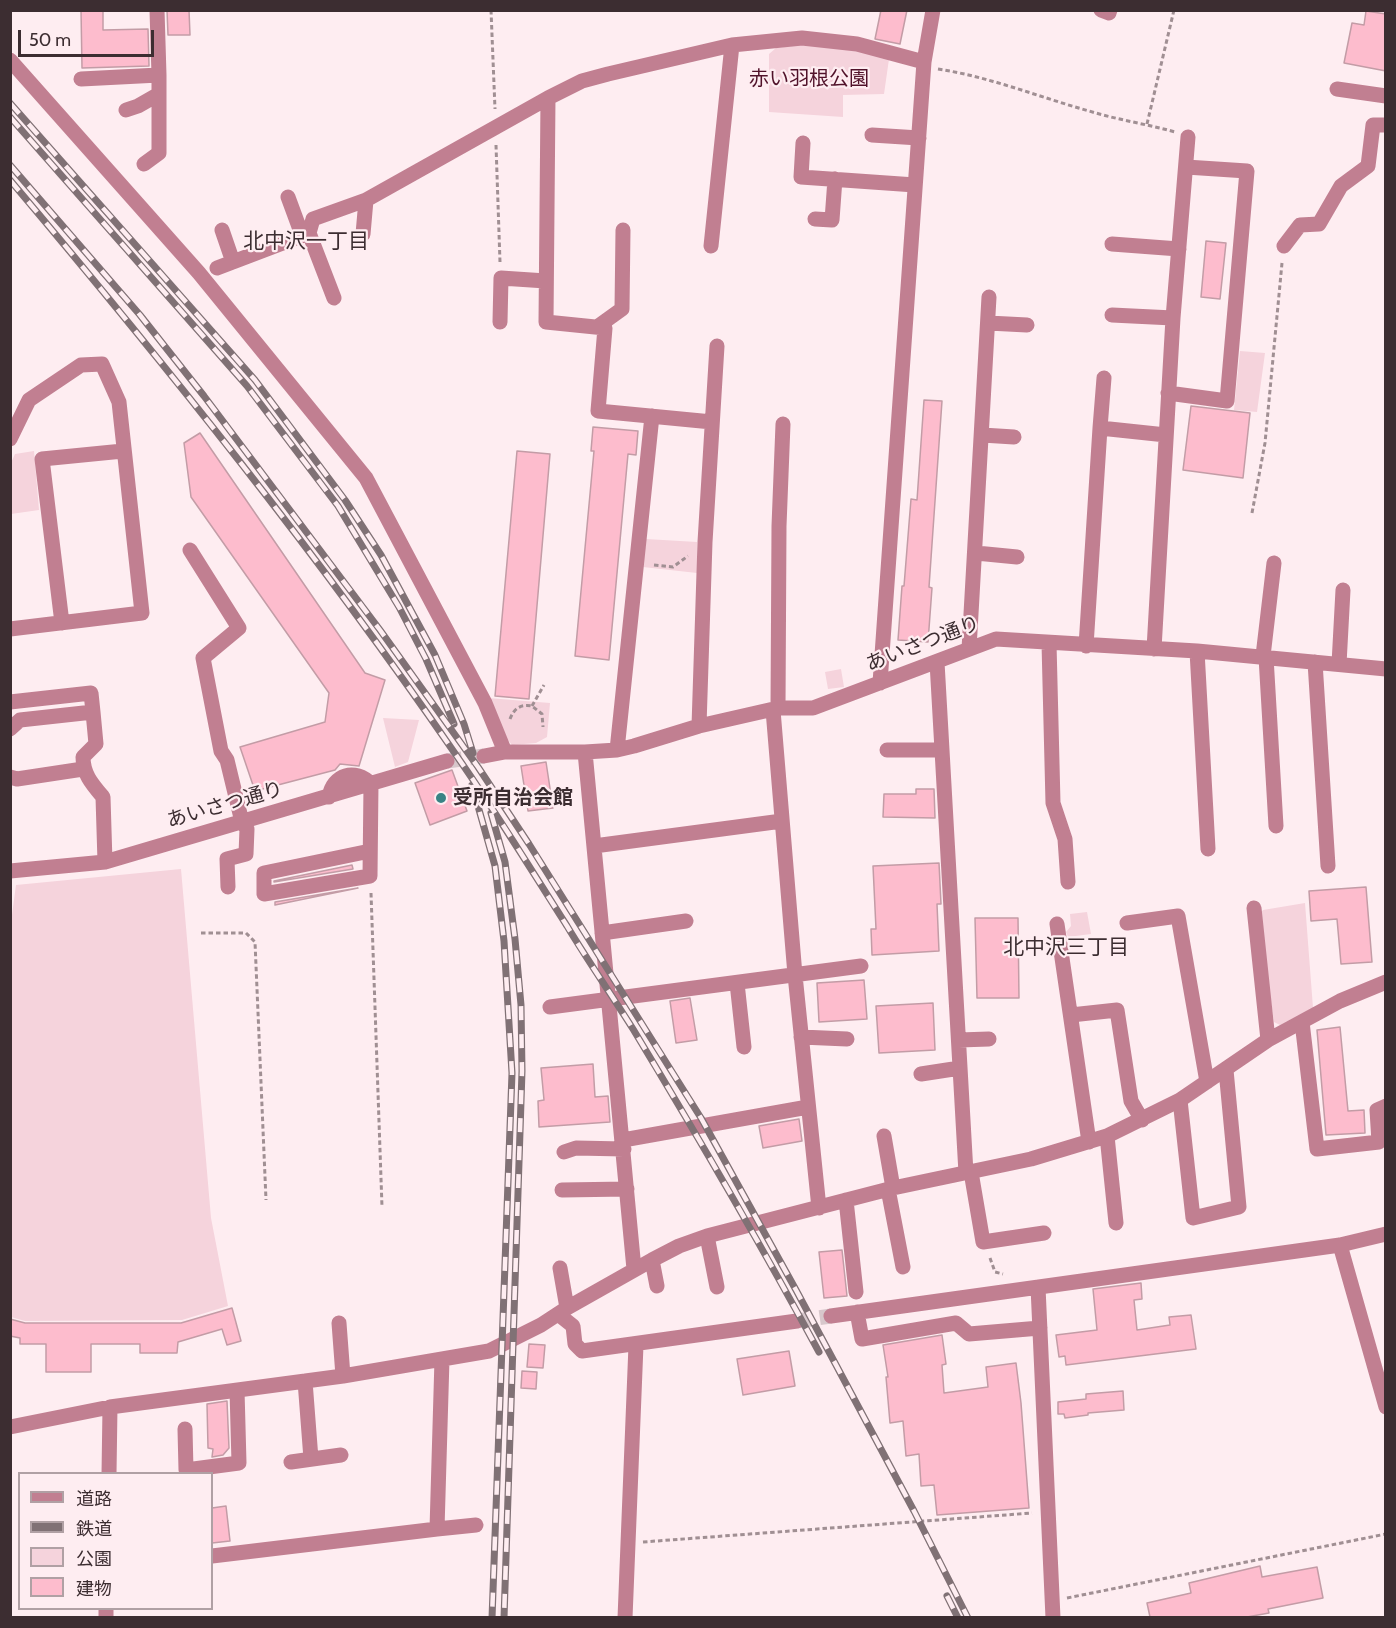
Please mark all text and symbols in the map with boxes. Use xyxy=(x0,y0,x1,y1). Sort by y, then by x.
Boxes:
scale bar xyxy=(21,18,158,56)
text: 50 m xyxy=(29,29,71,51)
park label: 赤い羽根公園 xyxy=(749,67,869,91)
district label: 北中沢一丁目 xyxy=(243,229,369,255)
street label: あいさつ通り xyxy=(863,611,983,677)
street label: あいさつ通り xyxy=(164,777,286,833)
place label: 受所自治会館 xyxy=(453,786,573,810)
marker: 受所自治会館 xyxy=(434,791,448,805)
district label: 北中沢三丁目 xyxy=(1003,935,1129,961)
legend xyxy=(18,1472,213,1610)
text: 道路 xyxy=(76,1488,112,1510)
text: 鉄道 xyxy=(76,1518,112,1540)
text: 公園 xyxy=(76,1548,112,1570)
text: 建物 xyxy=(76,1578,112,1600)

